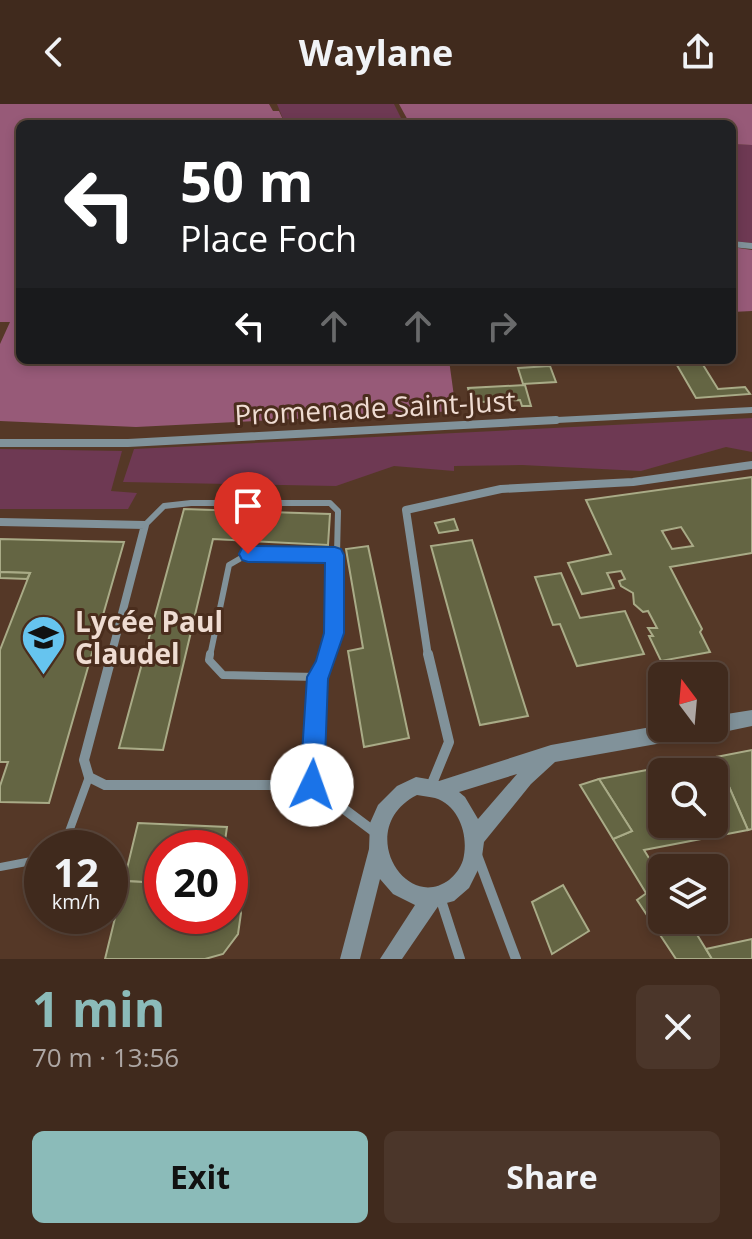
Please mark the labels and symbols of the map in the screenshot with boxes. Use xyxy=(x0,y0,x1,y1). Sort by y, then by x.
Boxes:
street label: Promenade Saint-Just xyxy=(233,381,517,433)
pin xyxy=(214,472,282,554)
place label: Lycée Paul Claudel xyxy=(75,602,223,672)
school or university icon: Lycée Paul Claudel xyxy=(20,613,68,676)
north arrow xyxy=(648,662,728,742)
position arrow xyxy=(270,743,354,827)
speed limit sign: 20 xyxy=(144,830,248,934)

